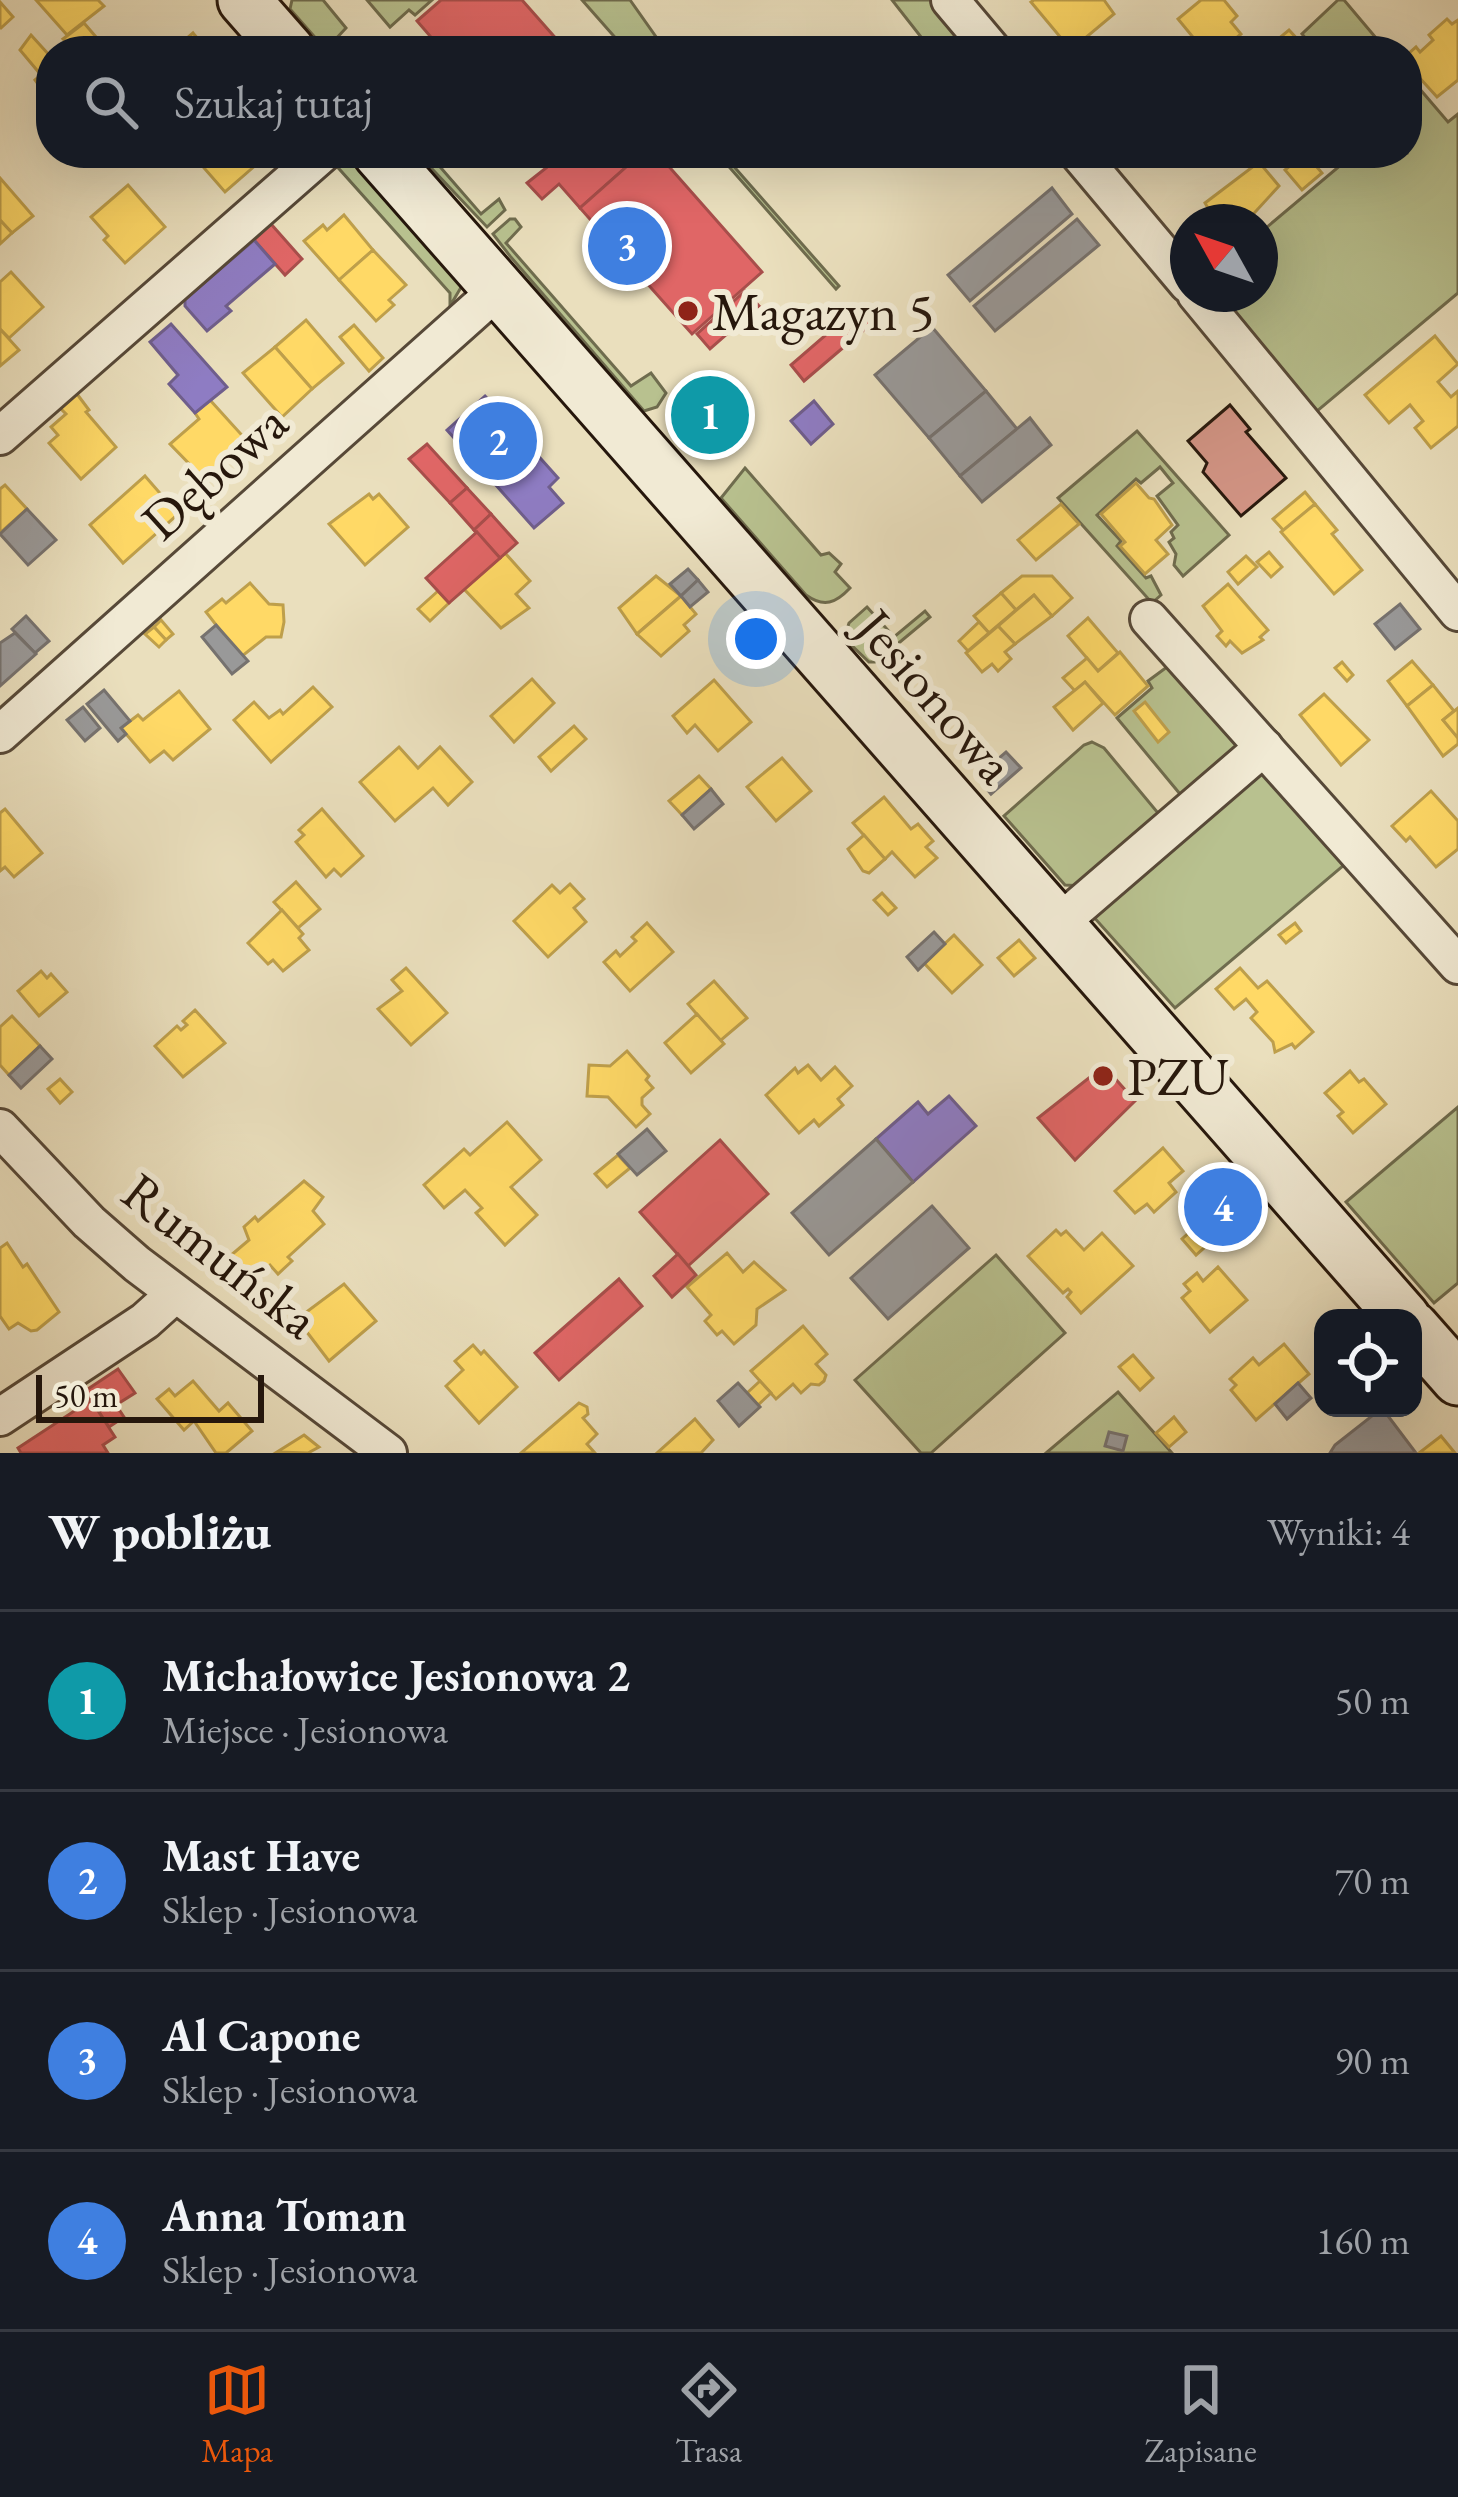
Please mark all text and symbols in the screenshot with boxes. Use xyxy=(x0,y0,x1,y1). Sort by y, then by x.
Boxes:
search box xyxy=(36,36,1422,168)
icon: search xyxy=(78,69,144,135)
text: Szukaj tutaj xyxy=(174,73,373,131)
pin: 3 xyxy=(588,201,666,291)
north arrow xyxy=(1170,204,1278,312)
place label: Magazyn 5 xyxy=(712,276,934,346)
marker: Magazyn 5 xyxy=(675,298,701,324)
pin: 1 xyxy=(671,370,749,460)
street label: Dębowa xyxy=(126,387,302,555)
pin: 2 xyxy=(459,396,537,486)
street label: Jesionowa xyxy=(838,591,1031,798)
your location xyxy=(726,609,786,669)
place label: PZU xyxy=(1127,1041,1229,1111)
marker: PZU xyxy=(1090,1063,1116,1089)
street label: Rumuńska xyxy=(109,1157,334,1354)
pin: 4 xyxy=(1184,1162,1262,1252)
map controls xyxy=(1314,1309,1422,1417)
button: locate xyxy=(1314,1309,1422,1417)
scale bar xyxy=(36,1369,264,1422)
text: 50 m xyxy=(54,1374,118,1417)
text: W pobliżu xyxy=(48,1498,271,1564)
text: Wyniki: 4 xyxy=(1267,1506,1410,1557)
text: Michałowice Jesionowa 2 xyxy=(162,1646,630,1704)
text: 1 xyxy=(77,1675,97,1726)
text: 50 m xyxy=(1334,1675,1410,1726)
text: Miejsce · Jesionowa xyxy=(162,1704,448,1755)
text: Mast Have xyxy=(162,1826,360,1884)
text: 2 xyxy=(77,1855,97,1906)
text: 70 m xyxy=(1334,1855,1410,1906)
text: Sklep · Jesionowa xyxy=(162,1884,418,1935)
text: Al Capone xyxy=(162,2006,361,2064)
text: 3 xyxy=(77,2035,97,2086)
text: 90 m xyxy=(1334,2035,1410,2086)
text: Sklep · Jesionowa xyxy=(162,2064,418,2115)
text: Anna Toman xyxy=(162,2186,407,2244)
text: 4 xyxy=(77,2215,97,2266)
text: 160 m xyxy=(1316,2215,1410,2266)
text: Sklep · Jesionowa xyxy=(162,2244,418,2295)
tab: Mapa xyxy=(201,2357,273,2472)
tab: Trasa xyxy=(675,2357,742,2472)
tab: Zapisane xyxy=(1144,2357,1257,2472)

